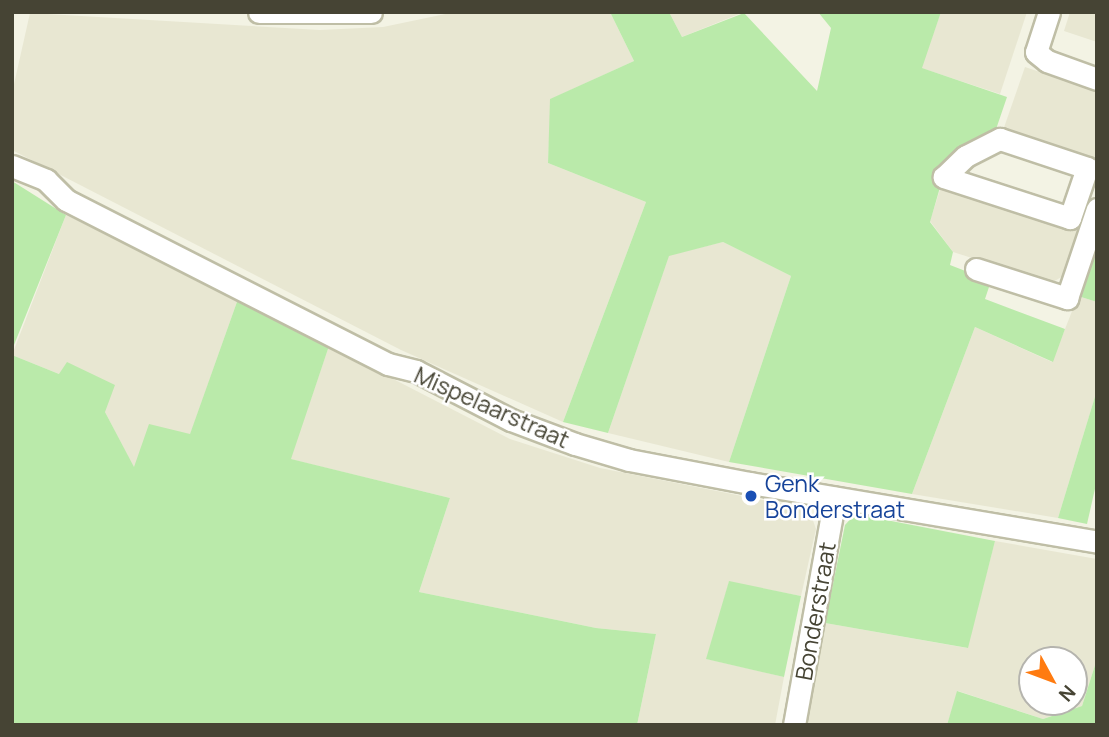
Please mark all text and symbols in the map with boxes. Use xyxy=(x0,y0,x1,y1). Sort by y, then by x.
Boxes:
street label: Mispelaarstraat xyxy=(410,361,574,453)
place label: Genk Bonderstraat xyxy=(765,469,905,523)
marker: Genk Bonderstraat xyxy=(743,488,759,504)
street label: Bonderstraat xyxy=(789,540,841,682)
north arrow xyxy=(1018,646,1088,716)
text: N xyxy=(1053,680,1082,707)

